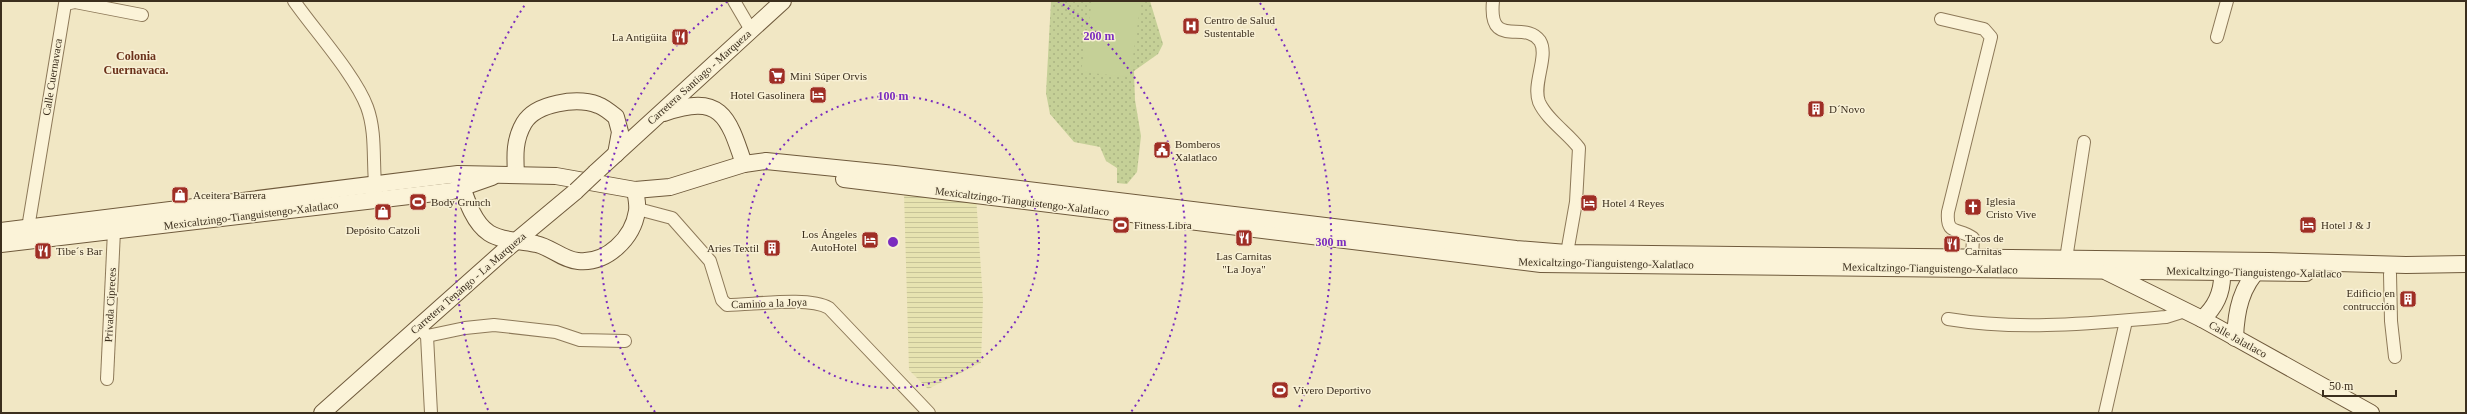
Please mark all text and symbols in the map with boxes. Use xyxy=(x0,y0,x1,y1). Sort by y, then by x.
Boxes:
place label: Centro de Salud Sustentable xyxy=(1204,14,1275,39)
hospital icon: Centro de Salud Sustentable xyxy=(1181,16,1201,36)
street label: Carretera Santiago - Marqueza xyxy=(645,27,753,127)
restaurant icon: La Antigüita xyxy=(670,27,690,47)
text: 200 m xyxy=(1084,29,1115,43)
place label: La Antigüita xyxy=(612,31,667,43)
street label: Calle Cuernavaca xyxy=(40,37,64,116)
district label: Colonia Cuernavaca. xyxy=(104,49,169,77)
supermarket icon: Mini Súper Orvis xyxy=(767,66,787,86)
place label: Mini Súper Orvis xyxy=(790,70,867,82)
hotel icon: Hotel Gasolinera xyxy=(808,85,828,105)
place label: Hotel Gasolinera xyxy=(730,89,805,101)
text: 100 m xyxy=(878,89,909,103)
building icon: D´Novo xyxy=(1806,99,1826,119)
place label: D´Novo xyxy=(1829,103,1866,115)
place label: Bomberos Xalatlaco xyxy=(1175,138,1220,163)
public building icon: Bomberos Xalatlaco xyxy=(1152,140,1172,160)
street label: Mexicaltzingo-Tianguistengo-Xalatlaco xyxy=(934,184,1110,218)
shop icon: Aceitera Barrera xyxy=(170,185,190,205)
place label: Aceitera Barrera xyxy=(193,189,266,201)
sports icon: Body Grunch xyxy=(408,192,428,212)
hotel icon: Hotel 4 Reyes xyxy=(1579,193,1599,213)
place label: Iglesia Cristo Vive xyxy=(1986,195,2036,220)
place label: Body Grunch xyxy=(431,196,491,208)
place label: Hotel 4 Reyes xyxy=(1602,197,1664,209)
church icon: Iglesia Cristo Vive xyxy=(1963,197,1983,217)
street label: Mexicaltzingo-Tianguistengo-Xalatlaco xyxy=(163,198,339,232)
shop icon: Depósito Catzoli xyxy=(373,202,393,222)
sports icon: Fitness Libra xyxy=(1111,215,1131,235)
hotel icon: Hotel J & J xyxy=(2298,215,2318,235)
place label: Fitness Libra xyxy=(1134,219,1192,231)
place label: Hotel J & J xyxy=(2321,219,2372,231)
place label: Depósito Catzoli xyxy=(346,224,420,236)
place label: Los Ángeles AutoHotel xyxy=(802,228,857,253)
restaurant icon: Las Carnitas "La Joya" xyxy=(1234,228,1254,248)
street label: Carretera Tenango - La Marqueza xyxy=(408,230,528,336)
hotel icon: Los Ángeles AutoHotel xyxy=(860,230,880,250)
place label: Tacos de Carnitas xyxy=(1965,232,2004,257)
restaurant icon: Tacos de Carnitas xyxy=(1942,234,1962,254)
centre of rings xyxy=(886,235,900,249)
text: 300 m xyxy=(1316,235,1347,249)
building icon: Aries Textil xyxy=(762,238,782,258)
restaurant icon: Tibe´s Bar xyxy=(33,241,53,261)
place label: Aries Textil xyxy=(707,242,759,254)
place label: Tibe´s Bar xyxy=(56,245,103,257)
place label: Las Carnitas "La Joya" xyxy=(1216,250,1272,275)
street label: Mexicaltzingo-Tianguistengo-Xalatlaco xyxy=(1518,255,1694,271)
street label: Mexicaltzingo-Tianguistengo-Xalatlaco xyxy=(1842,260,2018,276)
street label: Mexicaltzingo-Tianguistengo-Xalatlaco xyxy=(2166,264,2342,280)
street label: Privada Cipreces xyxy=(102,267,118,343)
place label: Edificio en contrucción xyxy=(2343,287,2395,312)
building icon: Edificio en contrucción xyxy=(2398,289,2418,309)
street label: Camino a la Joya xyxy=(731,296,807,310)
street label: Calle Jalatlaco xyxy=(2207,318,2270,360)
scale bar xyxy=(2323,372,2396,398)
text: 50 m xyxy=(2329,379,2354,393)
sports icon: Vívero Deportivo xyxy=(1270,380,1290,400)
place label: Vívero Deportivo xyxy=(1293,384,1371,396)

